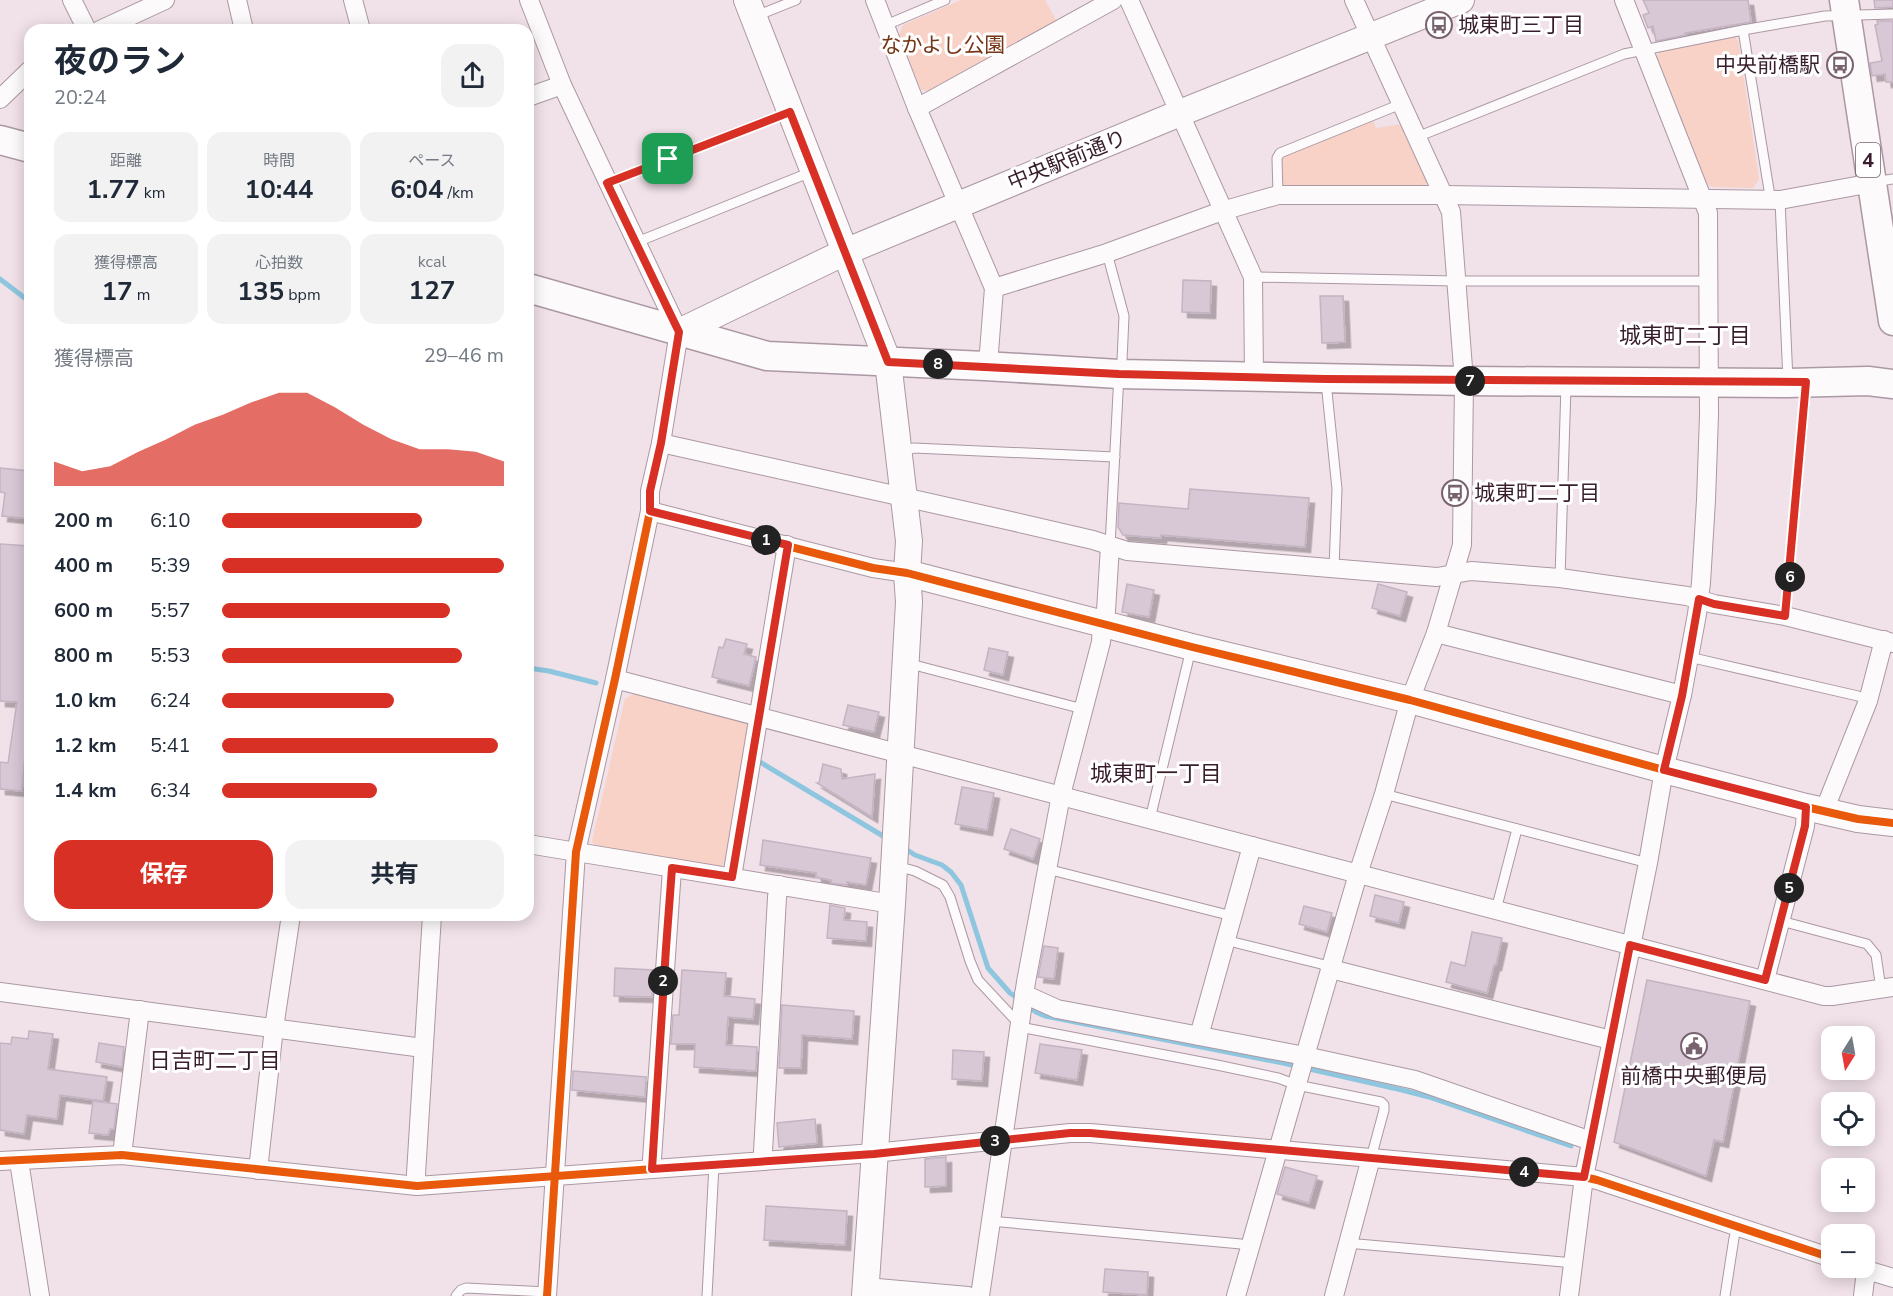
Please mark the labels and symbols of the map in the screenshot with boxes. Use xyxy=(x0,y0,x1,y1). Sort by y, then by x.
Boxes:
bus stop icon: 城東町三丁目 xyxy=(1424,10,1454,40)
place label: 城東町三丁目 xyxy=(1458,11,1584,39)
park label: なかよし公園 xyxy=(881,31,1005,59)
bus stop icon: 中央前橋駅 xyxy=(1825,50,1855,80)
place label: 中央前橋駅 xyxy=(1715,51,1820,79)
street label: 中央駅前通り xyxy=(1003,123,1131,197)
pin xyxy=(642,133,693,184)
road number: 4 xyxy=(1856,143,1880,177)
district label: 城東町二丁目 xyxy=(1619,321,1751,351)
pin: 8 xyxy=(923,349,953,379)
pin: 7 xyxy=(1455,366,1485,396)
bus stop icon: 城東町二丁目 xyxy=(1440,478,1470,508)
place label: 城東町二丁目 xyxy=(1474,479,1600,507)
pin: 1 xyxy=(751,525,781,555)
pin: 6 xyxy=(1775,562,1805,592)
district label: 城東町一丁目 xyxy=(1090,759,1222,789)
pin: 5 xyxy=(1774,873,1804,903)
pin: 2 xyxy=(648,966,678,996)
north arrow xyxy=(1821,1026,1875,1080)
public building icon: 前橋中央郵便局 xyxy=(1679,1031,1709,1061)
district label: 日吉町二丁目 xyxy=(149,1046,281,1076)
place label: 前橋中央郵便局 xyxy=(1621,1062,1768,1090)
pin: 3 xyxy=(980,1126,1010,1156)
pin: 4 xyxy=(1509,1157,1539,1187)

